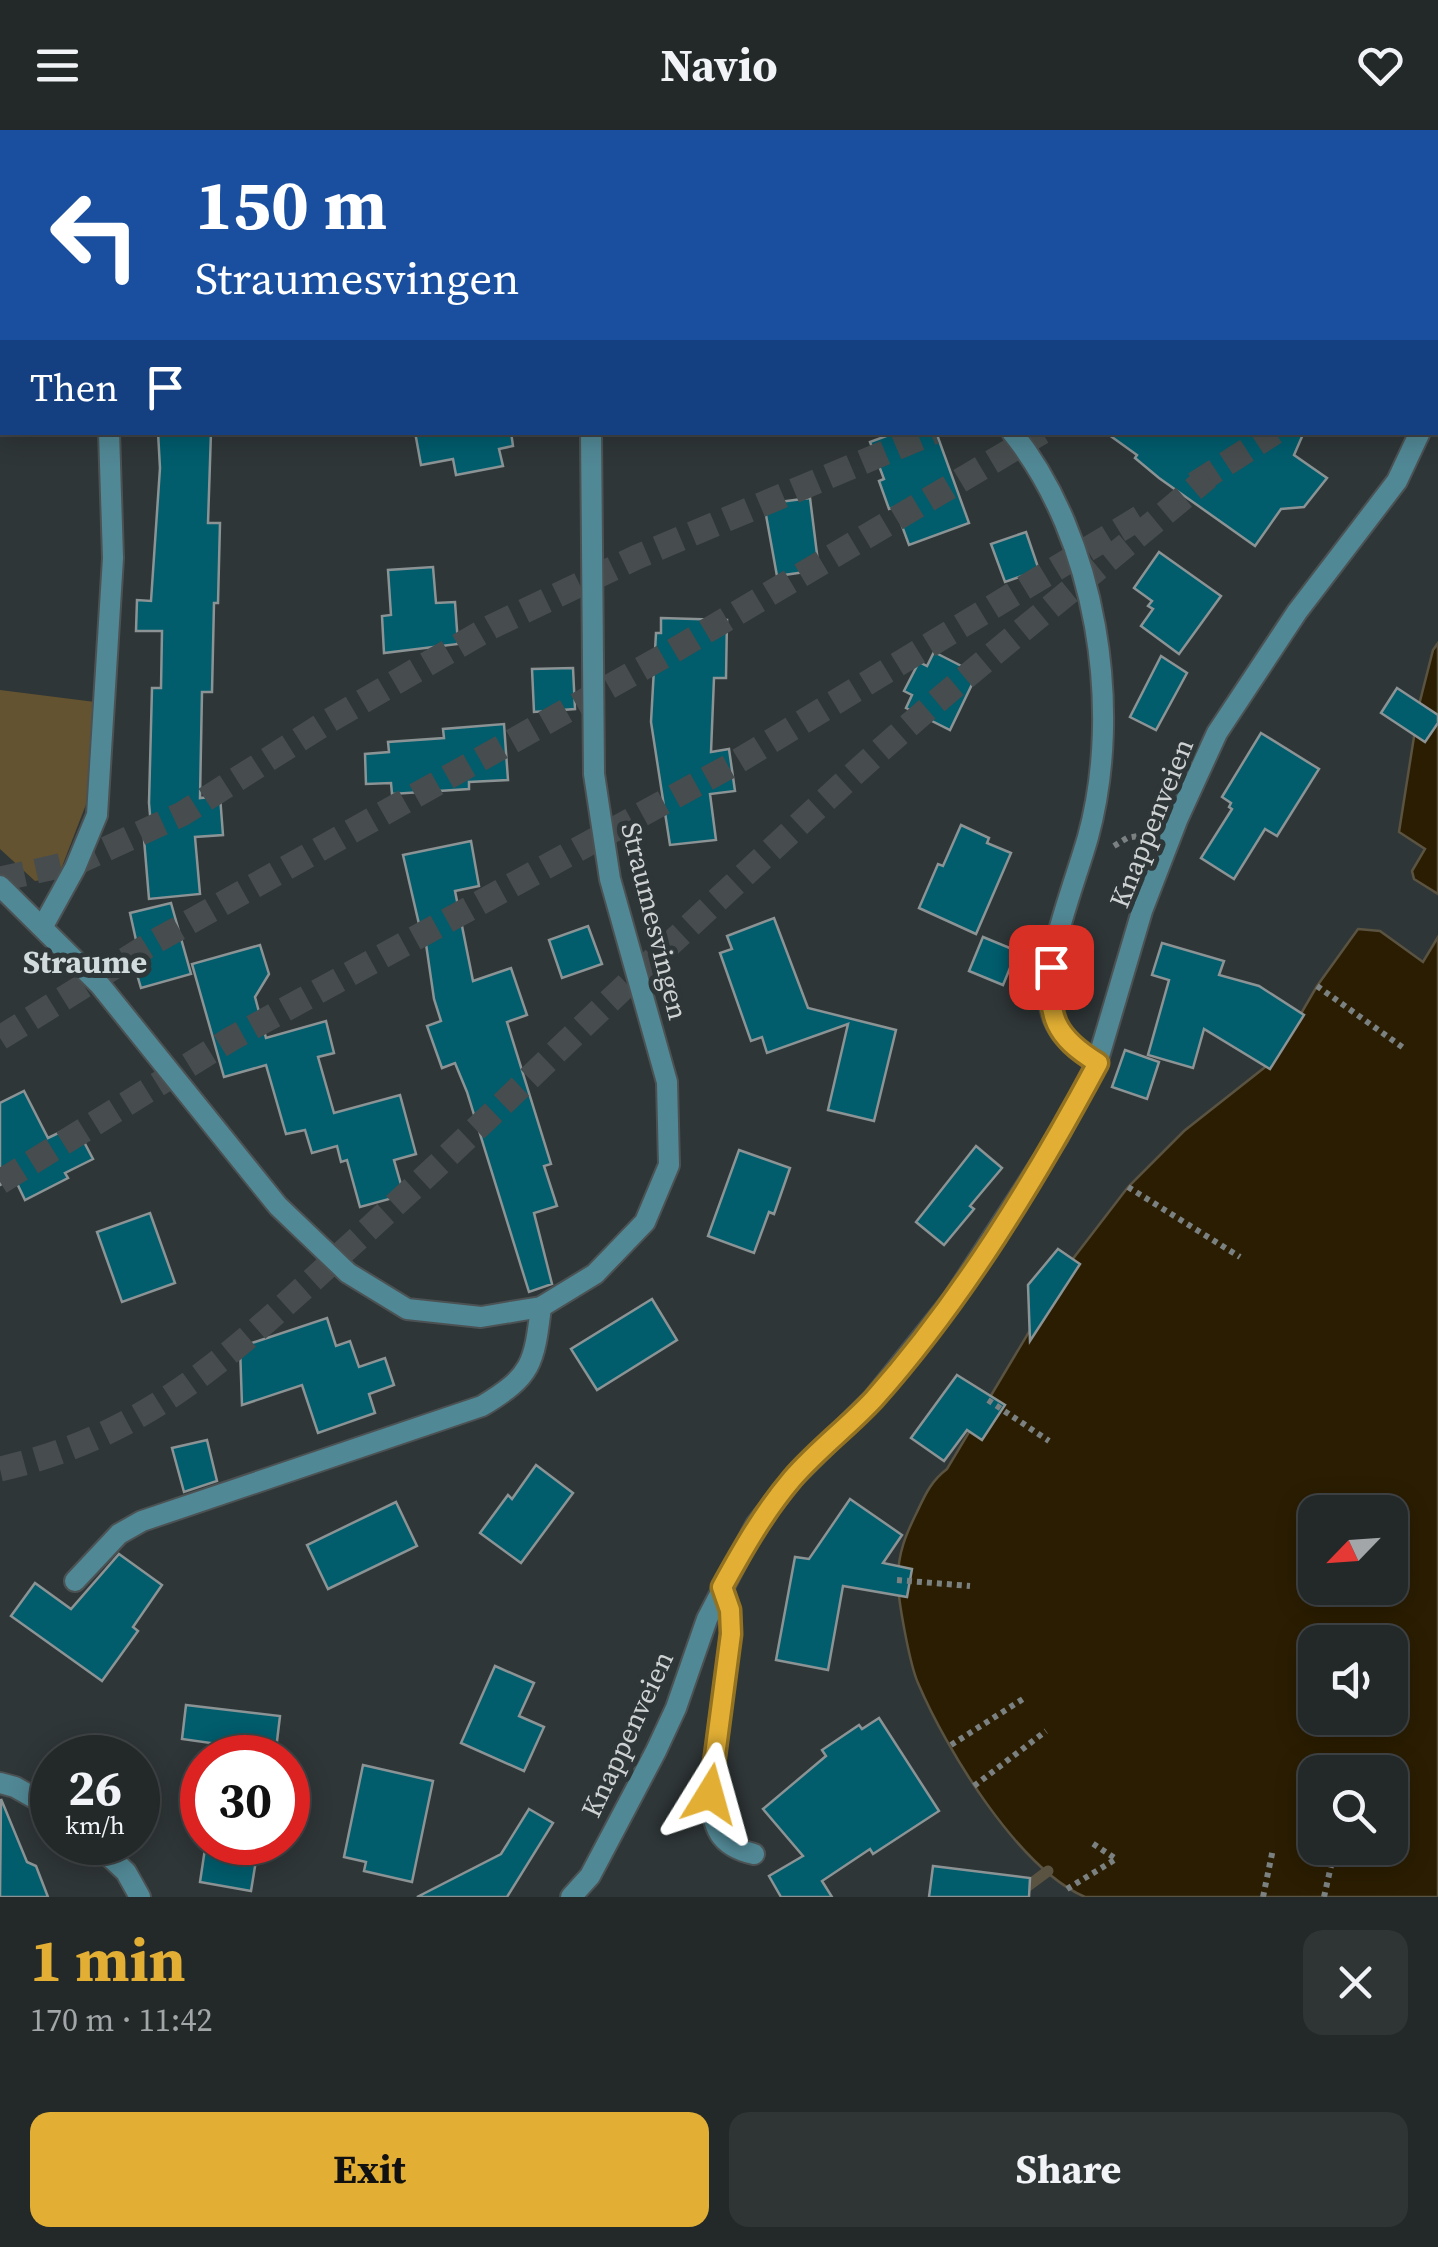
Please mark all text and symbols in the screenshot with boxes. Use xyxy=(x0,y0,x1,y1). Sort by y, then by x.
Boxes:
text: Navio xyxy=(660,34,778,96)
icon: menu xyxy=(30,38,85,93)
icon: heart xyxy=(1353,38,1408,93)
text: 150 m xyxy=(195,156,387,252)
icon: left xyxy=(30,170,160,300)
text: Straumesvingen xyxy=(195,247,519,309)
icon: arrive xyxy=(138,360,193,415)
text: Then xyxy=(30,362,118,414)
street label: Knappenveien xyxy=(1100,733,1202,913)
street label: Straumesvingen xyxy=(612,818,698,1024)
pin xyxy=(1009,925,1094,1010)
district label: Straume xyxy=(23,940,147,984)
icon: arrive xyxy=(1024,940,1079,995)
north arrow xyxy=(1298,1495,1408,1605)
map controls xyxy=(1298,1495,1408,1865)
button: sound xyxy=(1298,1625,1408,1735)
street label: Knappenveien xyxy=(572,1645,682,1823)
speed limit sign: 30 xyxy=(180,1735,310,1865)
position arrow xyxy=(658,1742,762,1846)
text: 26 xyxy=(68,1753,122,1822)
button: search xyxy=(1298,1755,1408,1865)
text: km/h xyxy=(65,1808,125,1842)
text: 1 min xyxy=(30,1919,186,2001)
button: close xyxy=(1303,1930,1408,2035)
text: 170 m · 11:42 xyxy=(30,1998,212,2042)
button: Exit xyxy=(30,2112,709,2227)
button: Share xyxy=(729,2112,1408,2227)

